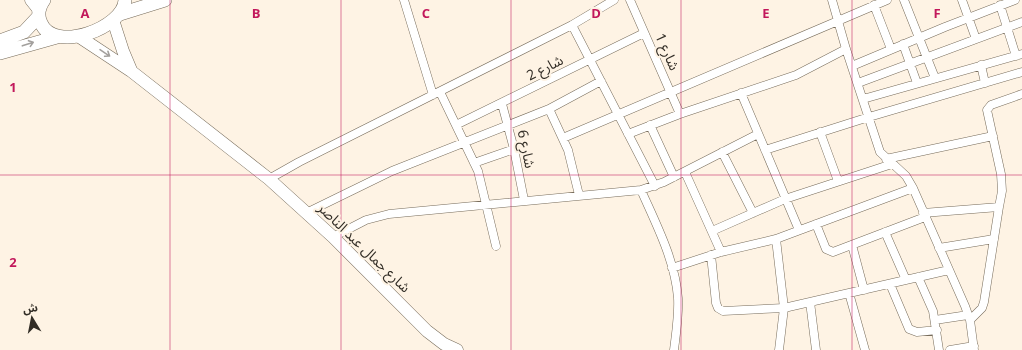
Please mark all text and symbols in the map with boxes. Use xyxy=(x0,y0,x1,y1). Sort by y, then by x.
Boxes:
text: A xyxy=(81,0,90,28)
text: B xyxy=(252,0,261,28)
text: C xyxy=(422,0,430,28)
text: D xyxy=(591,0,601,28)
text: E xyxy=(762,0,770,28)
text: F xyxy=(933,0,941,28)
street label: شارع 1 xyxy=(646,28,688,76)
one-way arrow xyxy=(21,40,34,47)
street label: شارع 2 xyxy=(521,46,569,90)
one-way arrow xyxy=(100,49,111,57)
text: 1 xyxy=(9,74,17,102)
street label: شارع 6 xyxy=(508,127,544,171)
street label: شارع جمال عبد الناصر xyxy=(309,195,418,301)
text: 2 xyxy=(9,249,17,277)
text: ش xyxy=(21,296,40,321)
north arrow xyxy=(12,298,52,338)

